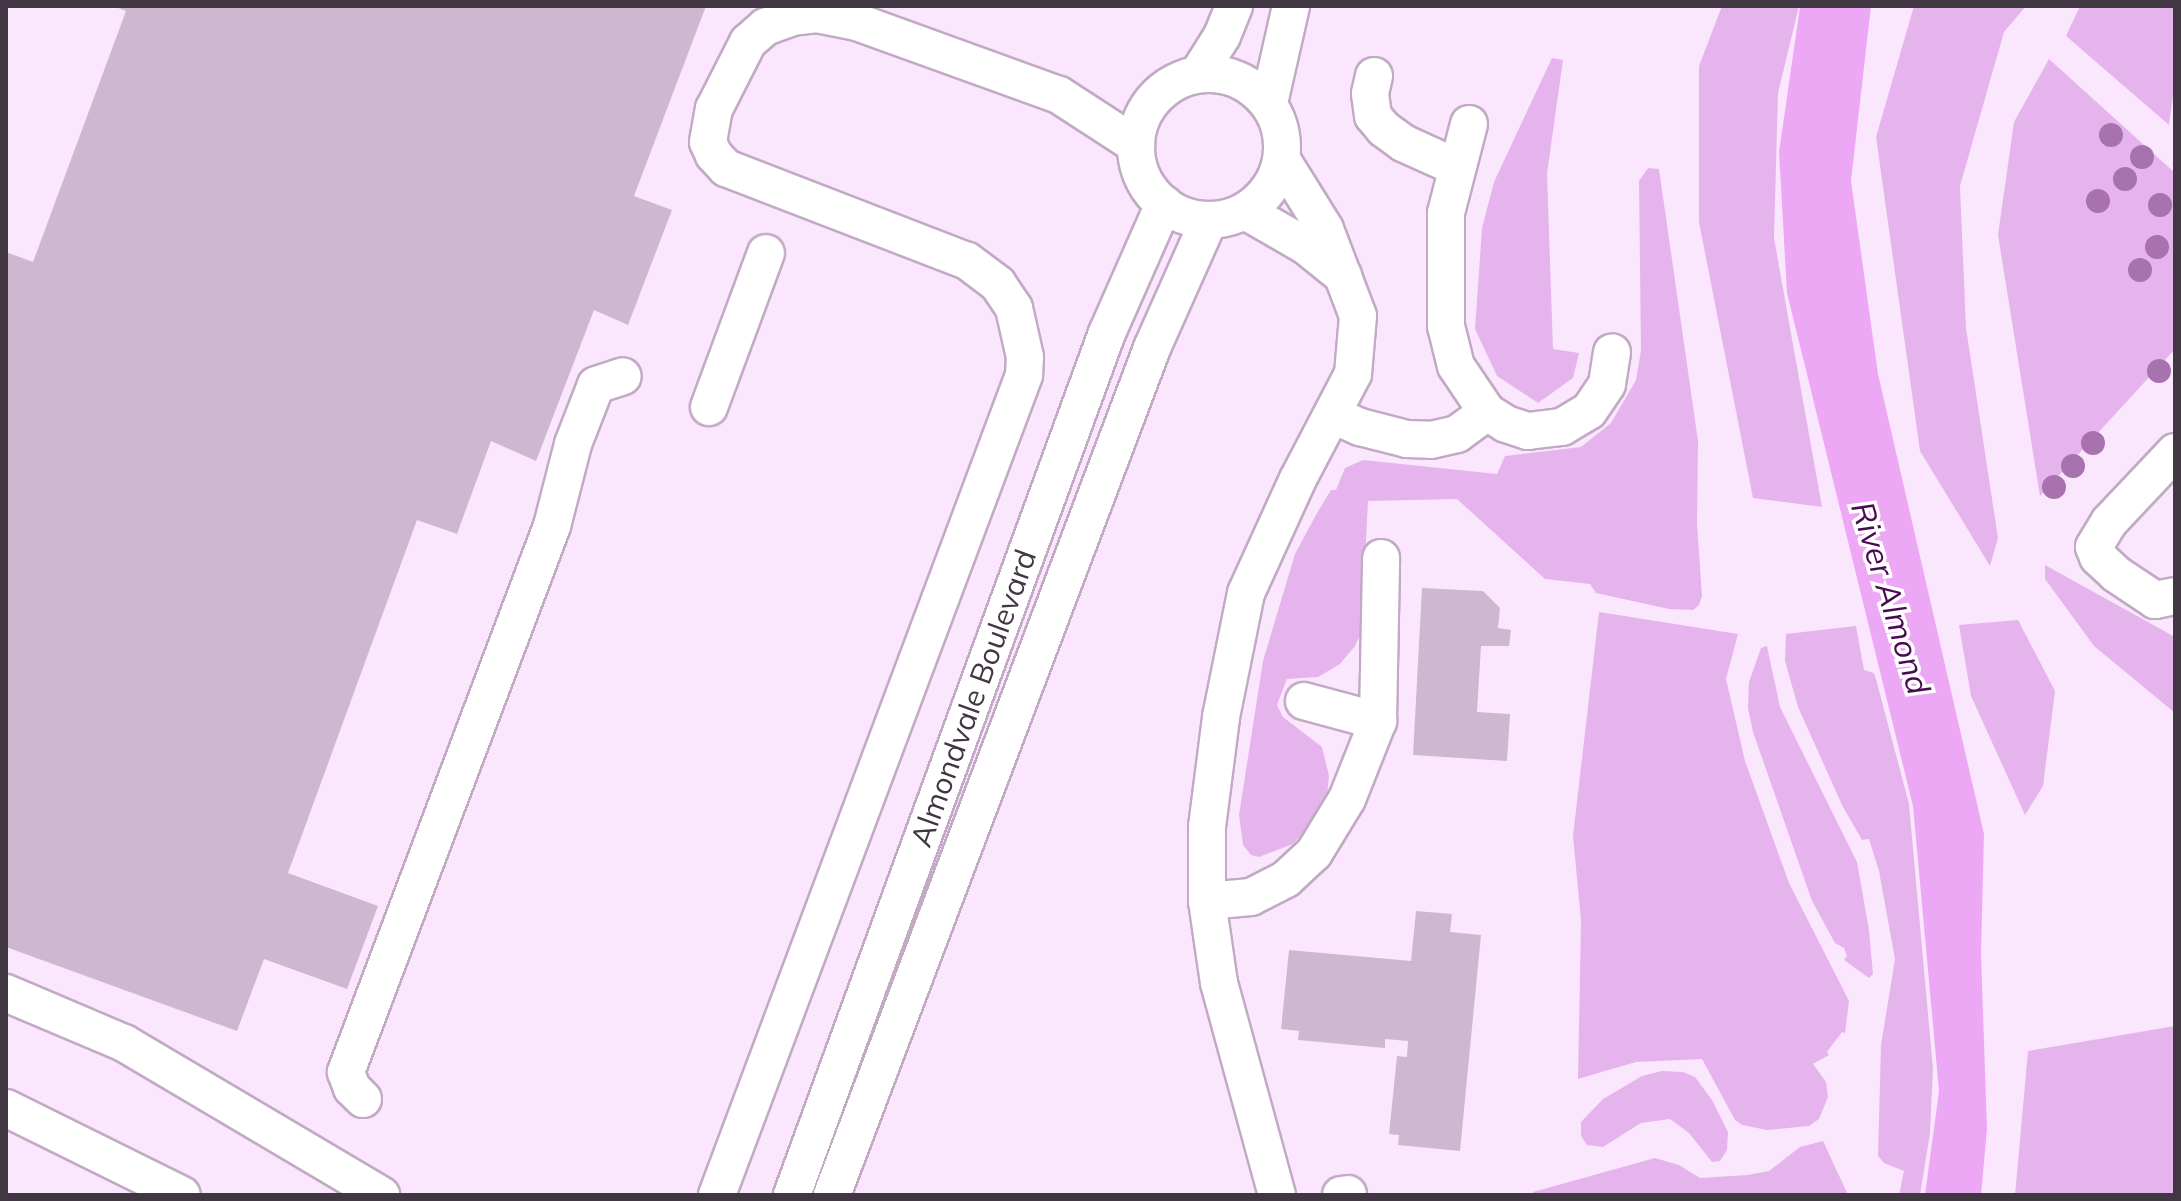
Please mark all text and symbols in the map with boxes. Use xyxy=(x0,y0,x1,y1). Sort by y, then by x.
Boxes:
water label: River Almond xyxy=(1843,497,1939,699)
street label: Almondvale Boulevard xyxy=(902,545,1044,851)

